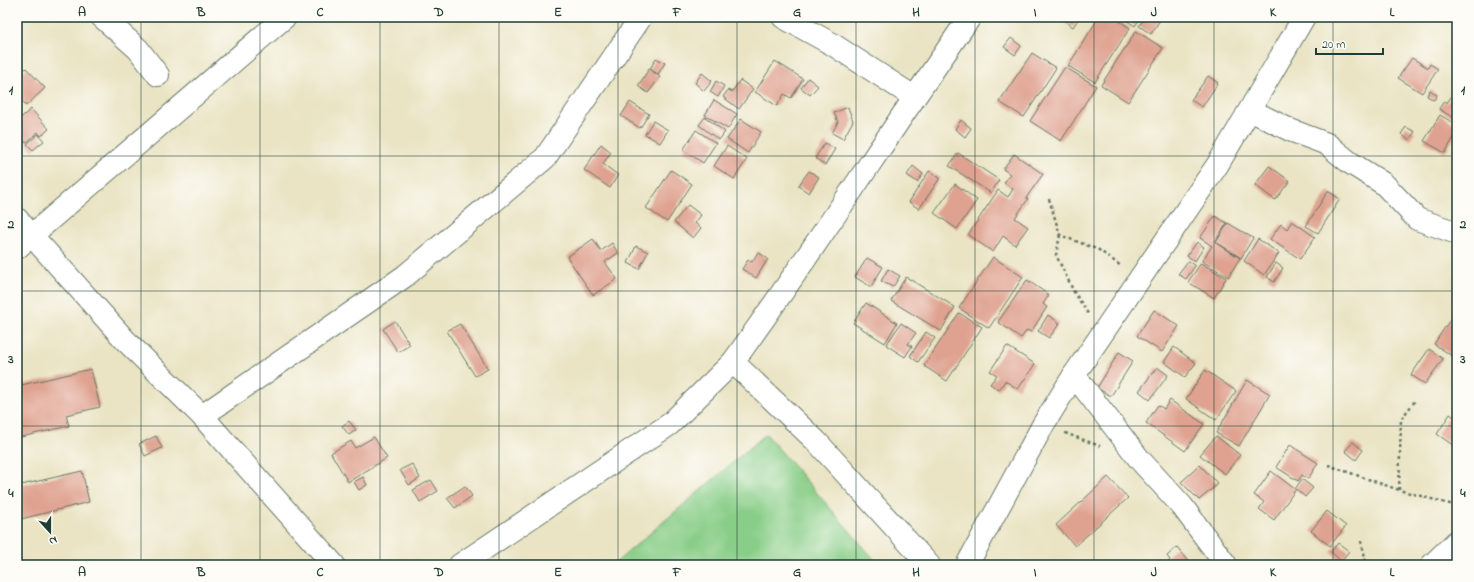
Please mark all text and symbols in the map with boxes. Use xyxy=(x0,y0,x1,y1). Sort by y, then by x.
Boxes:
text: A xyxy=(78,3,86,22)
text: B xyxy=(196,3,206,22)
text: C xyxy=(316,3,324,22)
text: D xyxy=(433,3,444,22)
text: E xyxy=(554,3,562,22)
text: F xyxy=(672,3,682,22)
text: G xyxy=(793,3,801,22)
text: H xyxy=(912,3,920,22)
text: I xyxy=(1033,3,1037,22)
text: J xyxy=(1151,3,1157,22)
text: K xyxy=(1270,3,1277,22)
text: L xyxy=(1390,3,1396,22)
scale bar xyxy=(1316,30,1383,56)
text: 20 m xyxy=(1322,36,1345,54)
text: 1 xyxy=(9,81,14,100)
text: 1 xyxy=(1461,81,1466,100)
text: 2 xyxy=(7,215,15,234)
text: 2 xyxy=(1459,215,1467,234)
text: 3 xyxy=(7,350,14,369)
text: 3 xyxy=(1459,350,1466,369)
text: 4 xyxy=(7,484,14,503)
text: 4 xyxy=(1459,484,1466,503)
north arrow xyxy=(30,512,70,552)
text: N xyxy=(47,532,60,549)
text: A xyxy=(78,563,86,582)
text: B xyxy=(196,563,206,582)
text: C xyxy=(316,563,324,582)
text: D xyxy=(433,563,444,582)
text: E xyxy=(554,563,562,582)
text: F xyxy=(672,563,682,582)
text: G xyxy=(793,563,801,582)
text: H xyxy=(912,563,920,582)
text: I xyxy=(1033,563,1037,582)
text: J xyxy=(1151,563,1157,582)
text: K xyxy=(1270,563,1277,582)
text: L xyxy=(1390,563,1396,582)

